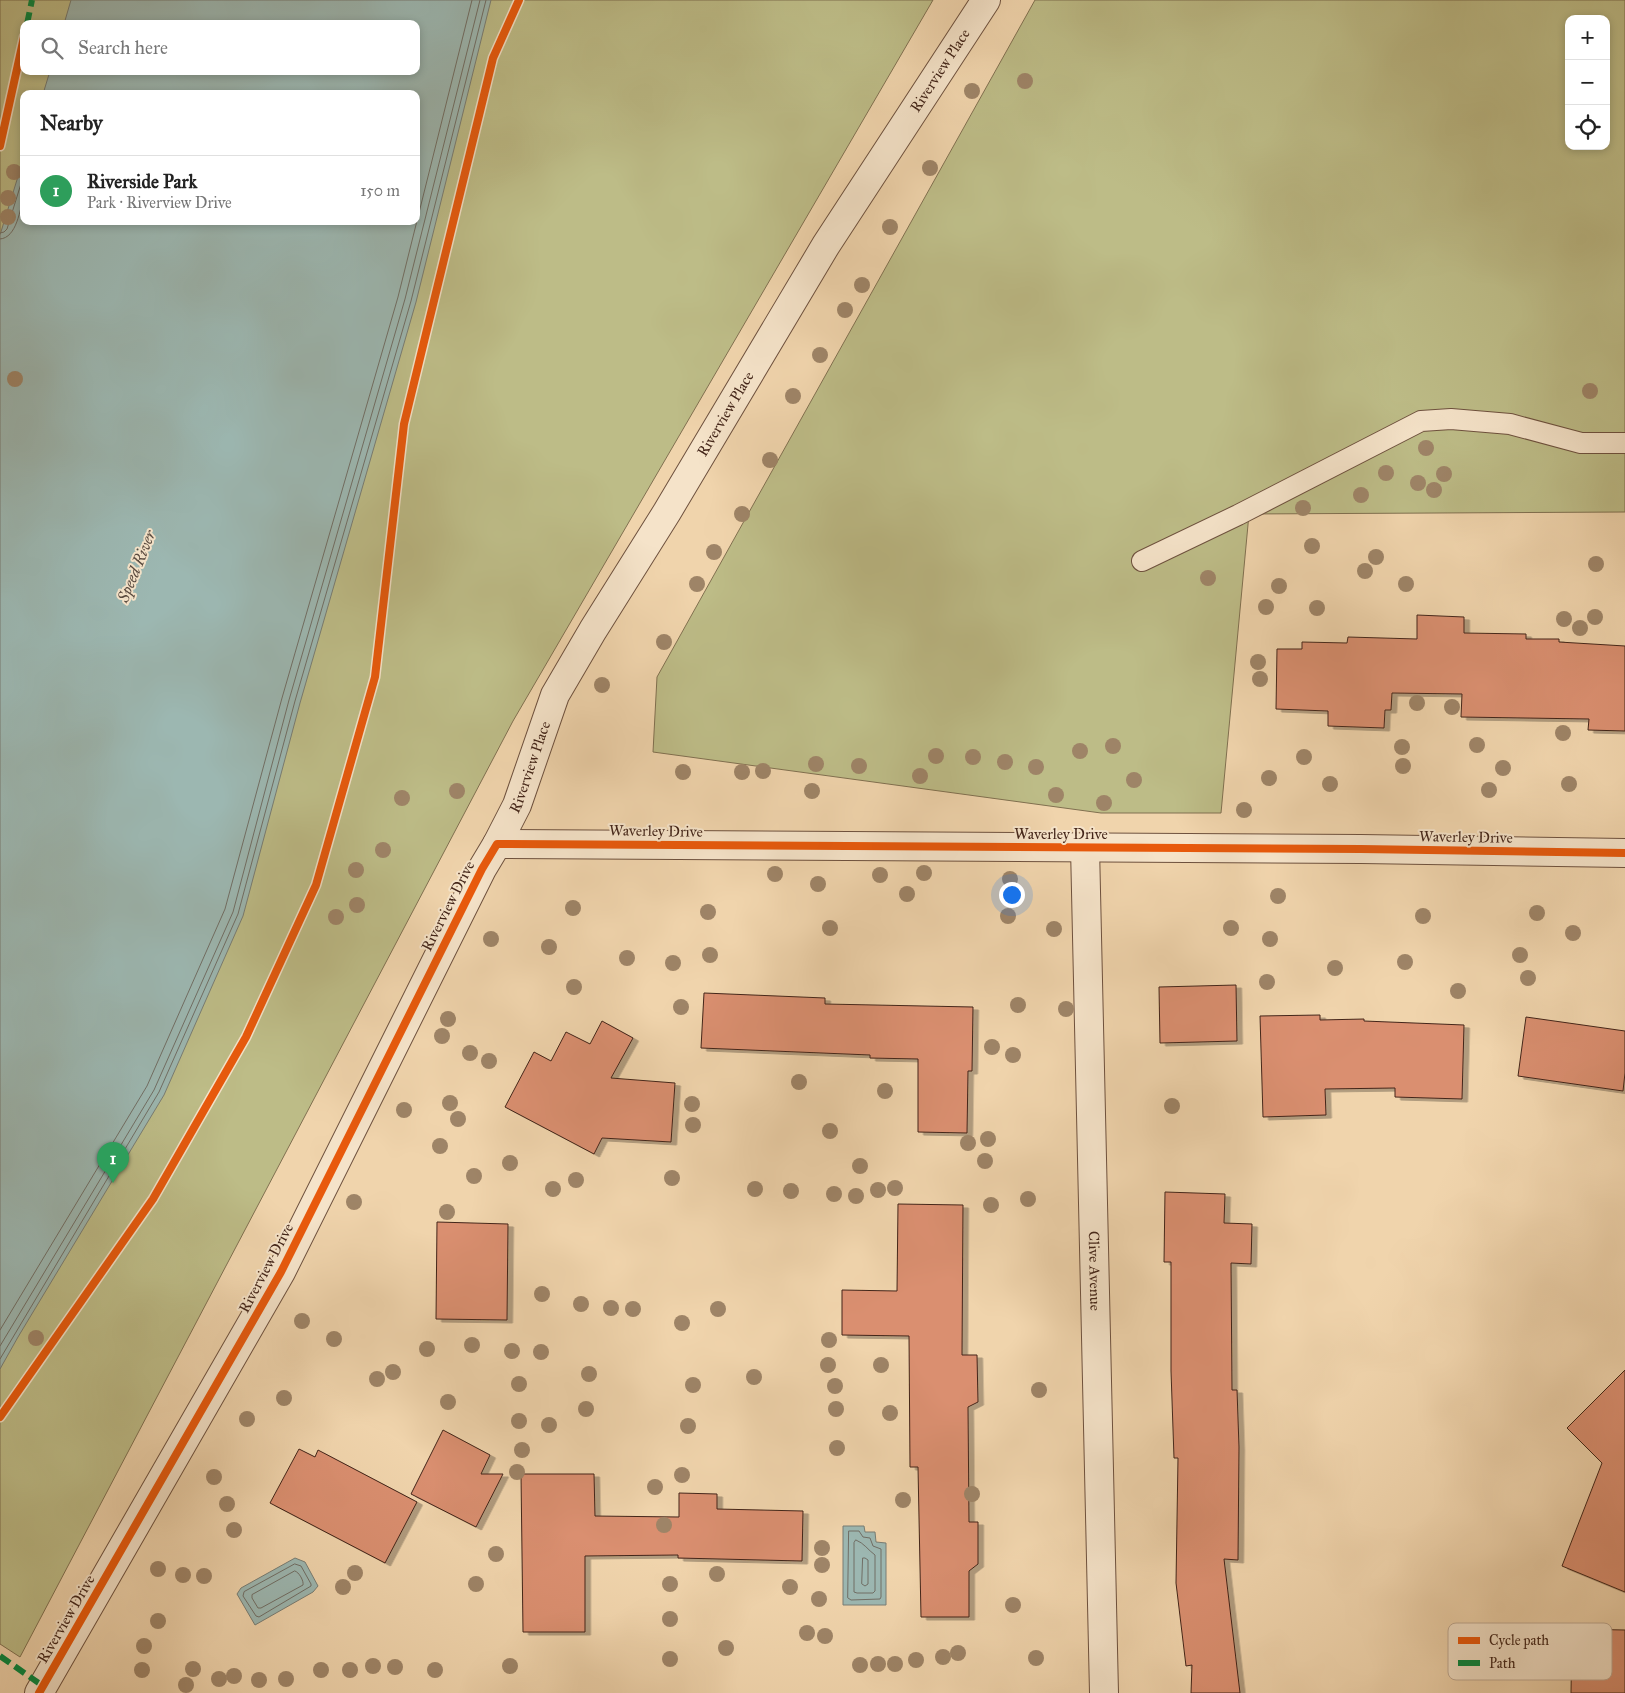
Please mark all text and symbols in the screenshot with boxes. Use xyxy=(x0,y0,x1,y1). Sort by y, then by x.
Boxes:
map controls xyxy=(1565,15,1610,150)
button: + xyxy=(1565,15,1610,60)
search box xyxy=(20,20,420,75)
street label: Riverview Place xyxy=(906,25,974,116)
icon: search xyxy=(38,34,66,62)
text: Search here xyxy=(78,36,168,59)
button: − xyxy=(1565,60,1610,105)
button: locate xyxy=(1565,105,1610,150)
text: Nearby xyxy=(40,110,103,136)
text: Riverside Park xyxy=(87,170,197,193)
text: 1 xyxy=(53,181,59,200)
text: 150 m xyxy=(360,181,400,200)
text: Park · Riverview Drive xyxy=(87,193,232,212)
street label: Riverview Place xyxy=(693,368,758,460)
water label: Speed River xyxy=(113,526,161,606)
street label: Riverview Place xyxy=(505,719,554,816)
street label: Waverley Drive xyxy=(609,821,703,841)
street label: Waverley Drive xyxy=(1014,825,1108,843)
street label: Waverley Drive xyxy=(1419,827,1513,847)
street label: Riverview Drive xyxy=(418,858,478,954)
your location xyxy=(999,882,1025,908)
pin: 1 xyxy=(97,1142,129,1183)
street label: Riverview Drive xyxy=(235,1220,297,1316)
street label: Clive Avenue xyxy=(1085,1231,1104,1311)
street label: Riverview Drive xyxy=(33,1572,99,1666)
legend xyxy=(1448,1623,1612,1680)
text: Cycle path xyxy=(1489,1632,1549,1649)
text: Path xyxy=(1489,1655,1516,1672)

